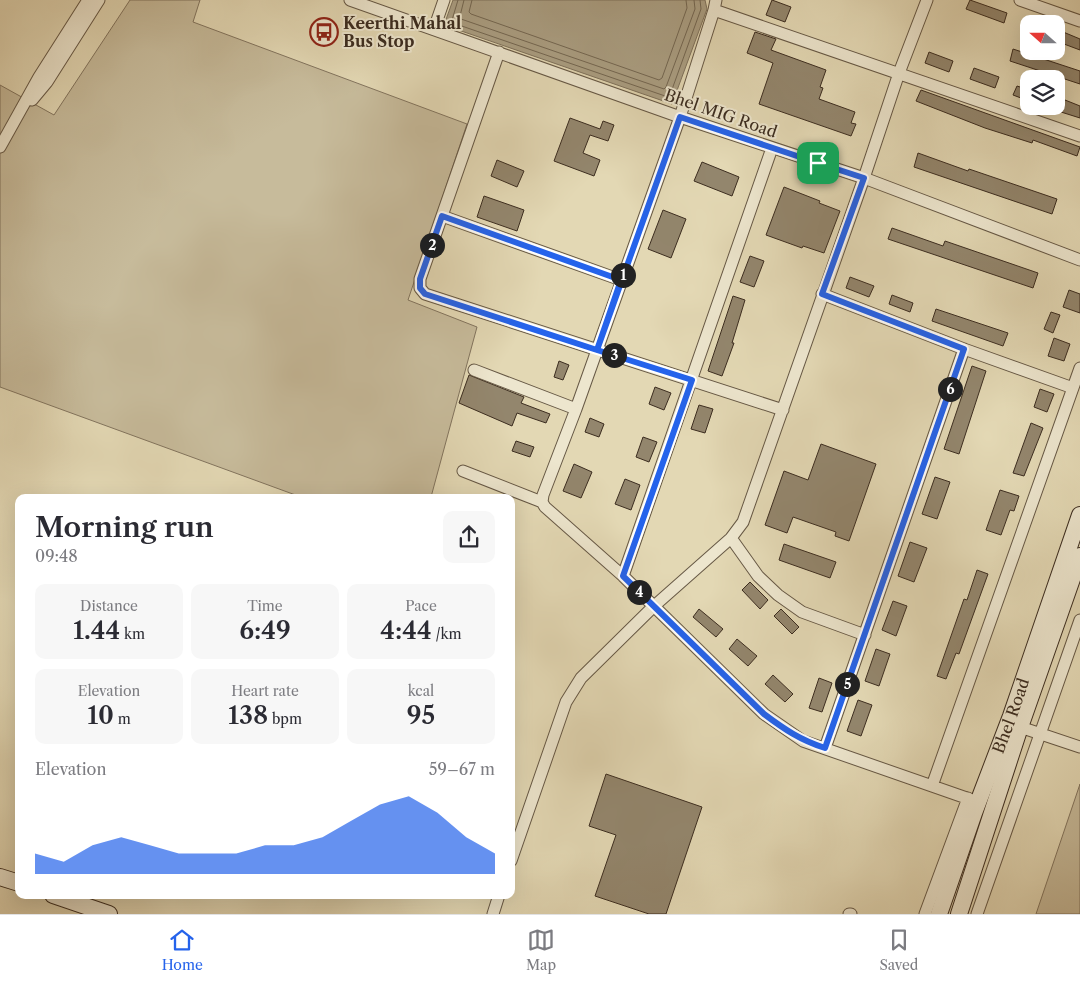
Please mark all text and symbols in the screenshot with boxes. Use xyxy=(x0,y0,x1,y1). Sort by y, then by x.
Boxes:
place label: Keerthi Mahal Bus Stop xyxy=(343,13,462,51)
north arrow xyxy=(1020,15,1065,60)
map controls xyxy=(1020,15,1065,115)
bus stop icon: Keerthi Mahal Bus Stop xyxy=(309,17,339,47)
button: layers xyxy=(1020,70,1065,115)
street label: Bhel MIG Road xyxy=(662,84,780,142)
pin xyxy=(797,142,839,184)
icon: arrive xyxy=(804,149,832,177)
pin: 2 xyxy=(420,232,444,258)
text: 2 xyxy=(428,236,437,254)
pin: 1 xyxy=(610,262,636,288)
text: 1 xyxy=(620,266,627,284)
pin: 3 xyxy=(602,342,626,368)
text: 3 xyxy=(611,346,618,364)
pin: 6 xyxy=(938,376,962,402)
text: 6 xyxy=(946,380,955,398)
text: Morning run xyxy=(35,510,214,544)
button: share xyxy=(443,511,495,563)
text: 09:48 xyxy=(35,546,78,566)
pin: 4 xyxy=(626,580,652,604)
text: 4 xyxy=(635,583,644,601)
text: Distance xyxy=(80,597,138,615)
text: Time xyxy=(247,597,283,615)
text: Pace xyxy=(405,597,437,615)
text: 1.44 xyxy=(73,615,120,646)
text: 6:49 xyxy=(239,615,291,646)
text: 4:44 xyxy=(380,615,432,646)
text: km xyxy=(120,625,145,643)
text: /km xyxy=(432,625,462,643)
pin: 5 xyxy=(834,672,860,696)
text: 5 xyxy=(844,675,851,693)
street label: Bhel Road xyxy=(988,675,1033,756)
text: Elevation xyxy=(78,682,140,700)
text: Heart rate xyxy=(231,682,299,700)
text: kcal xyxy=(408,682,434,700)
text: 10 xyxy=(87,700,114,731)
text: 138 xyxy=(228,700,268,731)
text: 95 xyxy=(407,700,435,731)
text: m xyxy=(114,710,131,728)
text: bpm xyxy=(268,710,302,728)
text: Elevation xyxy=(35,759,106,779)
text: 59–67 m xyxy=(429,759,495,779)
tab: Home xyxy=(162,926,203,974)
tab: Map xyxy=(526,926,556,974)
tab: Saved xyxy=(879,926,918,974)

